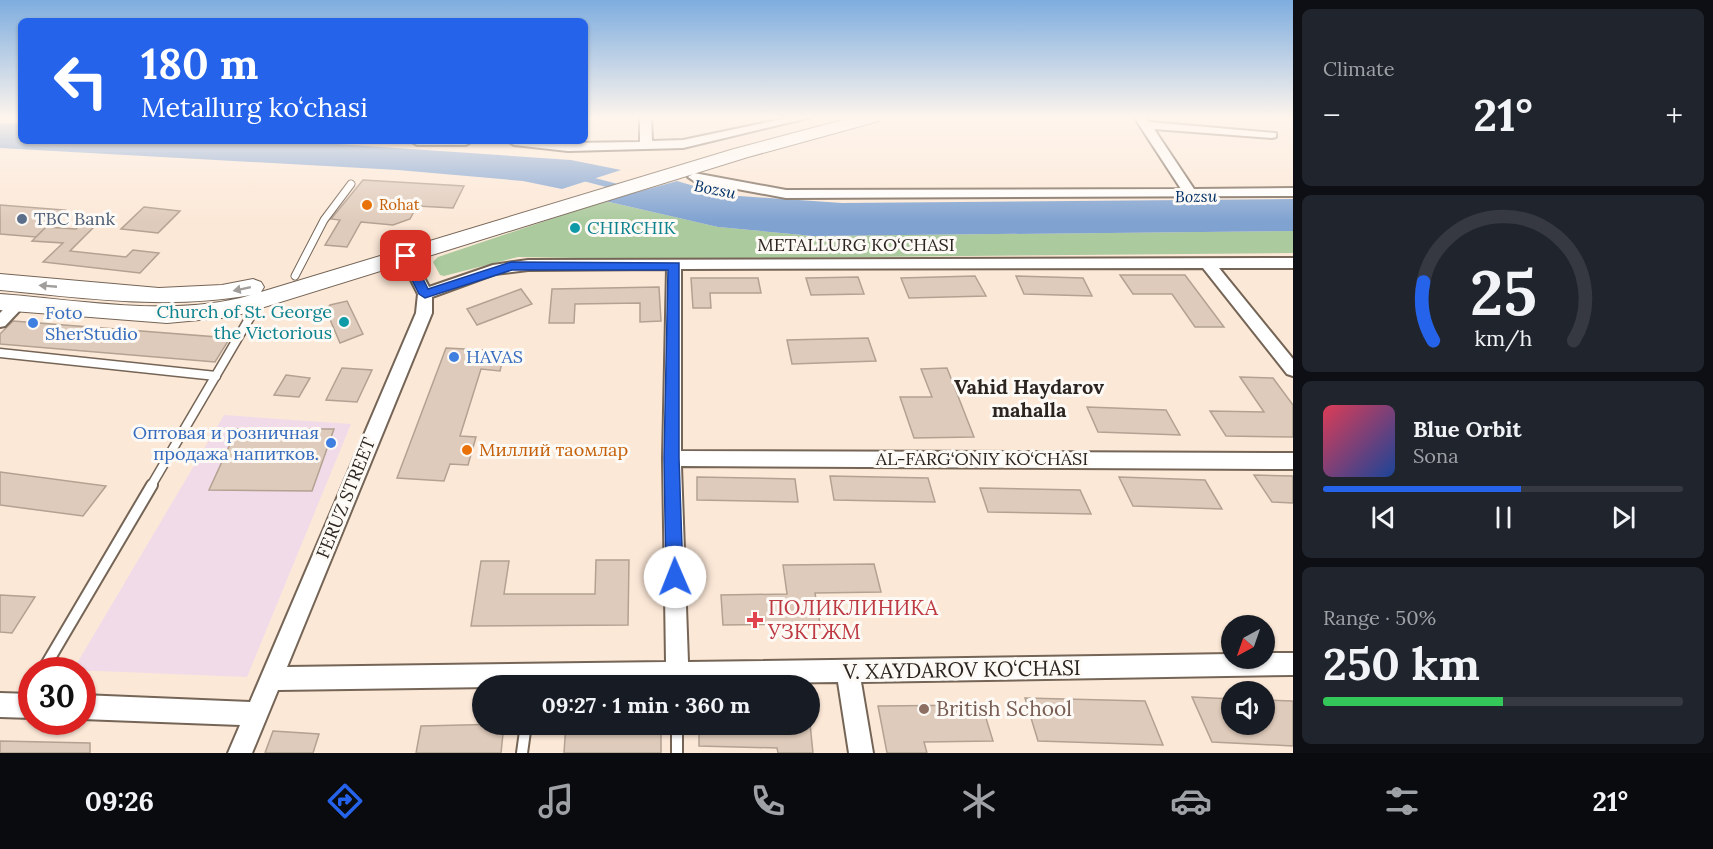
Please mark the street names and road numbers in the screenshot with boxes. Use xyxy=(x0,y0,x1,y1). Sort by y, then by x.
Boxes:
street label: METALLURG KO‘CHASI xyxy=(757,233,955,256)
street label: FERUZ STREET xyxy=(311,434,380,562)
street label: AL-FARG‘ONIY KO‘CHASI xyxy=(875,447,1088,470)
street label: V. XAYDAROV KO‘CHASI xyxy=(842,654,1081,685)

